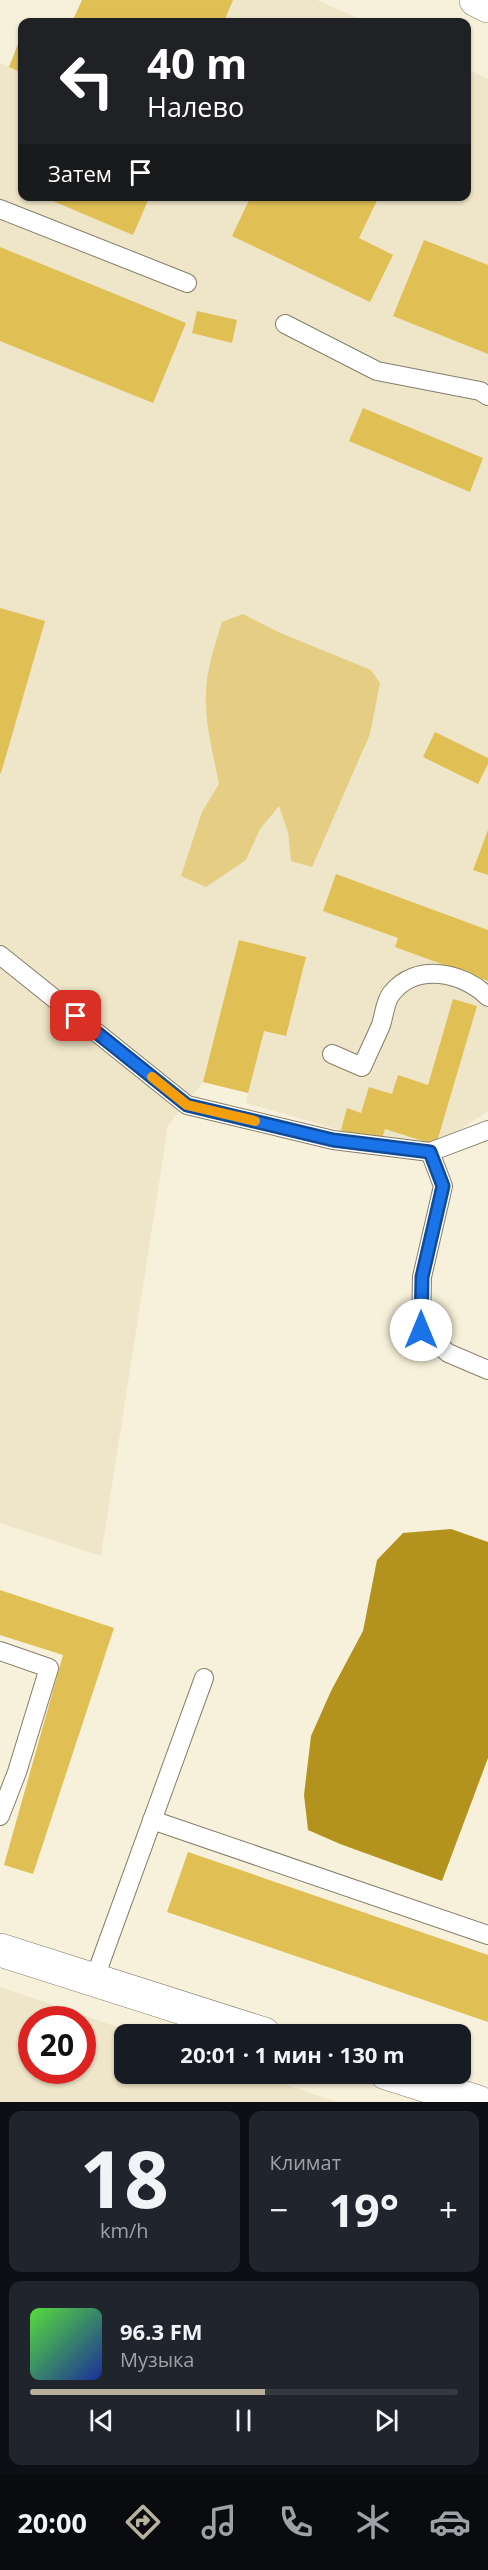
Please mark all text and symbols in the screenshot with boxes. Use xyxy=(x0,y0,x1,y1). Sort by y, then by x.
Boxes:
text: 40 m xyxy=(147,34,247,91)
icon: left xyxy=(48,42,126,120)
text: Налево xyxy=(147,88,244,125)
icon: arrive xyxy=(124,156,157,189)
text: Затем xyxy=(48,158,112,188)
pin xyxy=(50,990,101,1041)
icon: arrive xyxy=(59,999,92,1032)
position arrow xyxy=(389,1298,453,1362)
speed limit sign: 20 xyxy=(18,2006,96,2084)
text: 20:01 · 1 мин · 130 m xyxy=(180,2039,405,2069)
text: 18 xyxy=(80,2125,169,2231)
text: Климат xyxy=(270,2149,341,2176)
text: 19° xyxy=(328,2179,399,2240)
text: − xyxy=(270,2187,288,2232)
text: + xyxy=(439,2187,458,2232)
text: km/h xyxy=(100,2217,149,2244)
text: 96.3 FM xyxy=(120,2316,203,2346)
text: Музыка xyxy=(120,2346,194,2373)
icon: previous xyxy=(85,2404,118,2437)
icon: pause xyxy=(227,2404,260,2437)
icon: next xyxy=(370,2404,403,2437)
icon: directions xyxy=(122,2501,164,2543)
icon: music xyxy=(198,2501,240,2543)
icon: phone xyxy=(275,2501,317,2543)
icon: climate xyxy=(352,2501,394,2543)
icon: car xyxy=(429,2501,471,2543)
text: 20:00 xyxy=(17,2504,87,2541)

